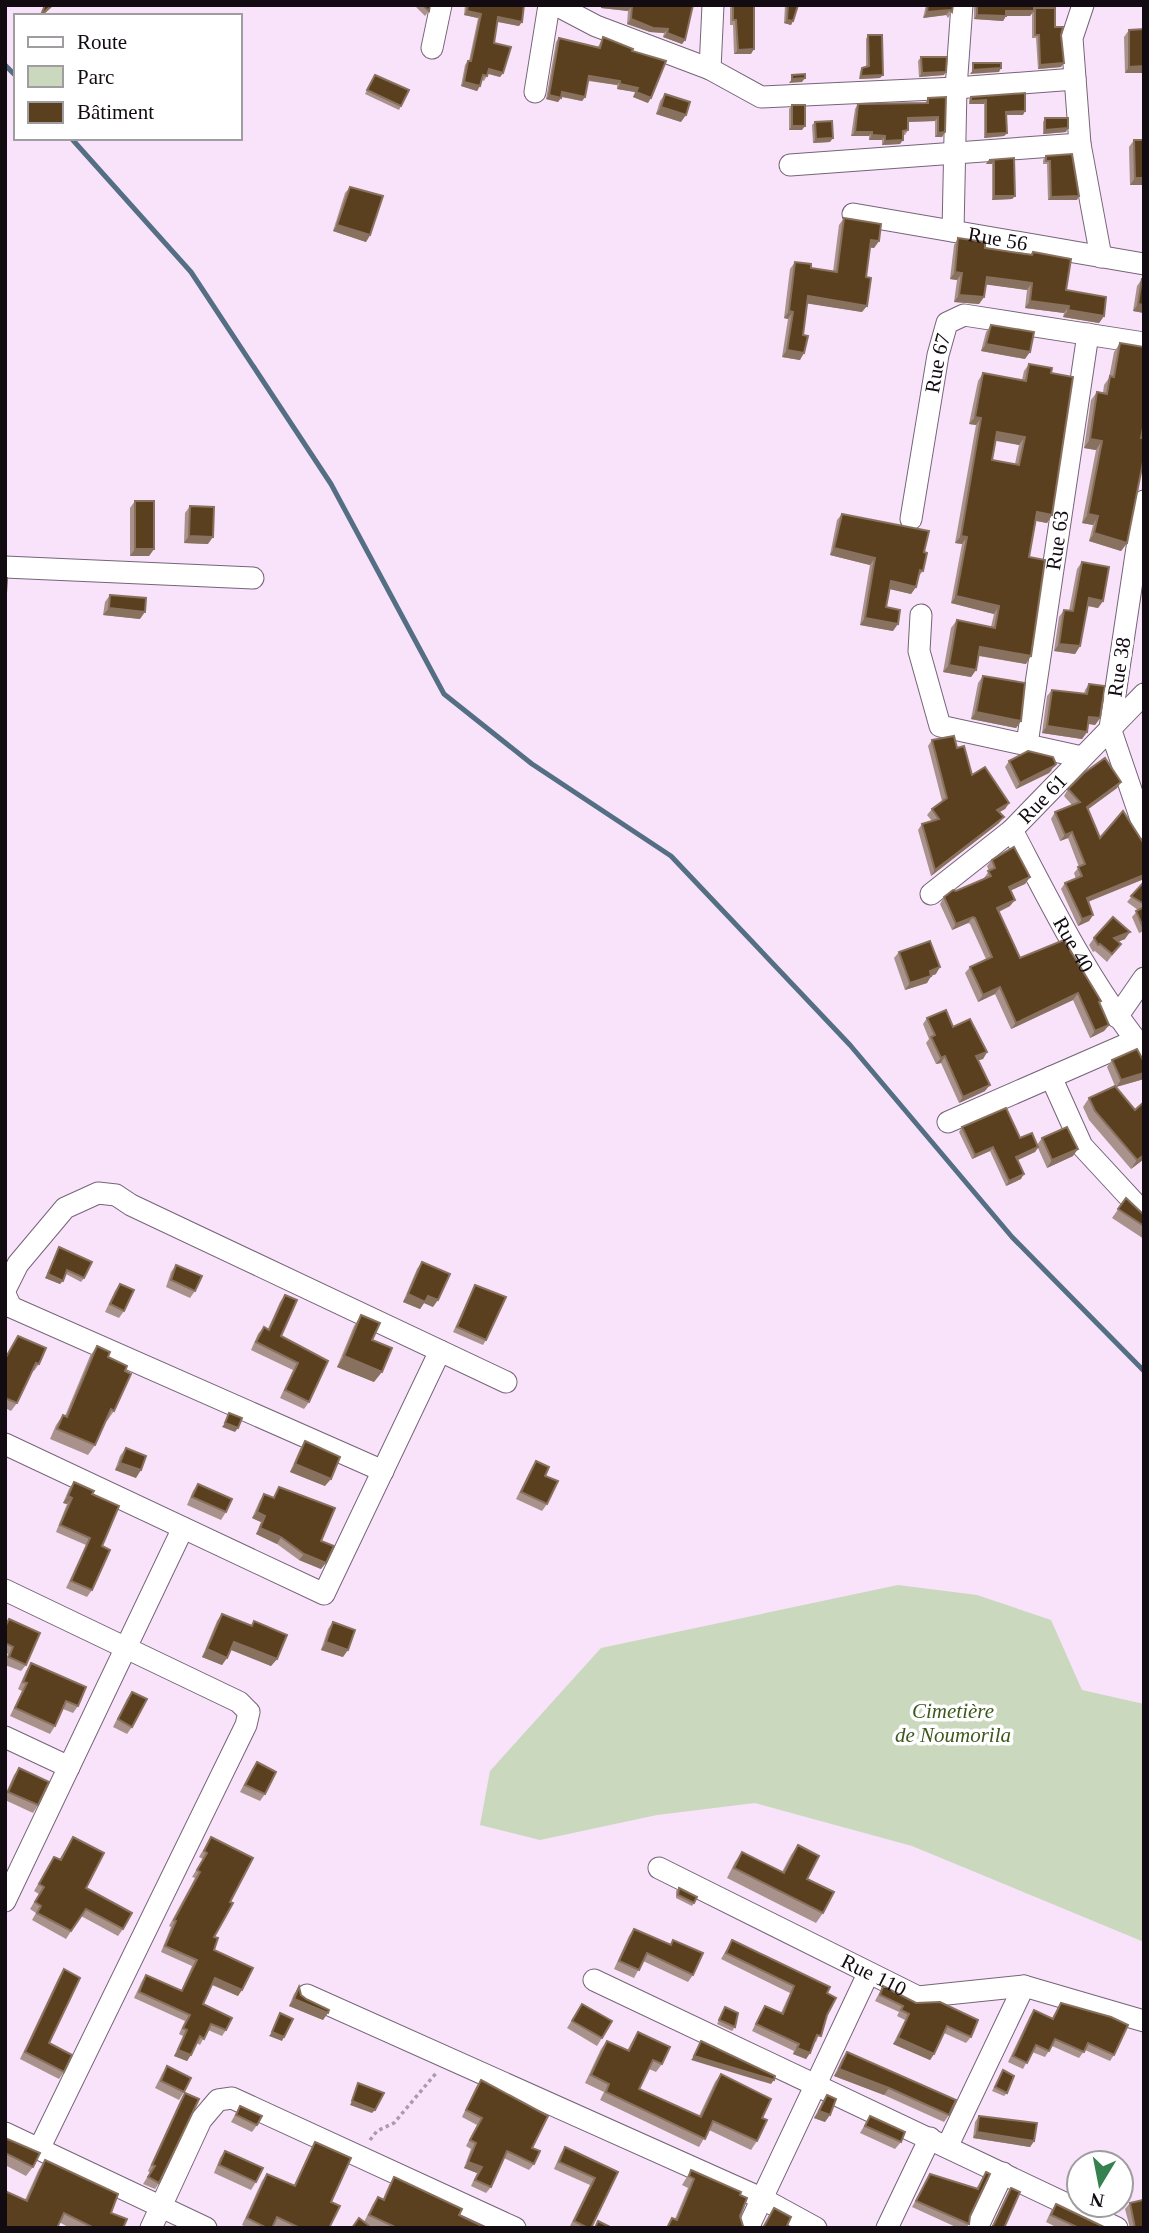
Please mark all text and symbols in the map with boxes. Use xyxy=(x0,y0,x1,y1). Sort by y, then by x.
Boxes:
legend xyxy=(14,14,242,140)
text: Route xyxy=(77,30,127,54)
text: Parc xyxy=(77,65,114,89)
text: Bâtiment xyxy=(77,100,154,124)
street label: Rue 56 xyxy=(966,222,1030,256)
street label: Rue 67 xyxy=(920,331,955,395)
street label: Rue 63 xyxy=(1041,509,1074,572)
street label: Rue 38 xyxy=(1102,635,1136,699)
street label: Rue 61 xyxy=(1013,769,1072,829)
street label: Rue 40 xyxy=(1048,913,1099,977)
park label: Cimetière de Noumorila xyxy=(895,1699,1011,1747)
street label: Rue 110 xyxy=(837,1949,910,2001)
north arrow xyxy=(1065,2149,1135,2219)
text: N xyxy=(1088,2189,1106,2212)

